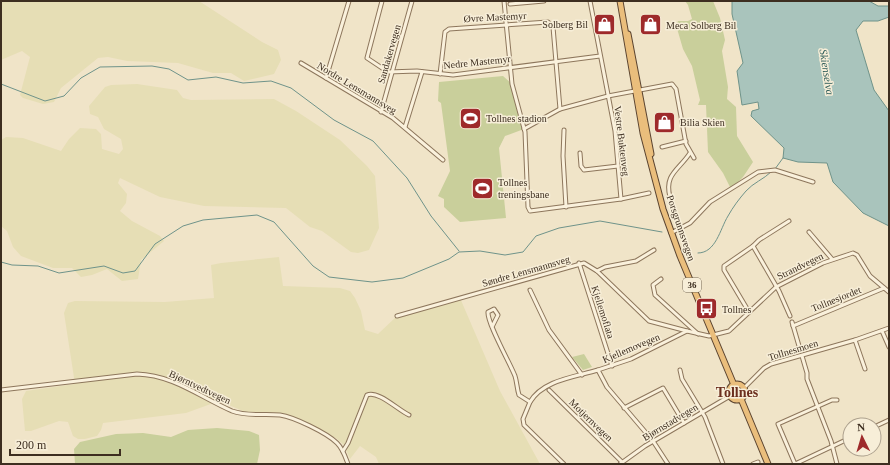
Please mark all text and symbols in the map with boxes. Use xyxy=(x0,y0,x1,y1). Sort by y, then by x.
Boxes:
street label: Øvre Mastemyr xyxy=(463,10,527,24)
shop icon: Solberg Bil xyxy=(591,11,617,37)
shop icon: Meca Solberg Bil xyxy=(637,12,663,38)
place label: Solberg Bil xyxy=(542,19,588,30)
place label: Meca Solberg Bil xyxy=(666,20,737,31)
street label: Sandakervegen xyxy=(375,23,403,85)
water label: Skienselva xyxy=(817,48,837,96)
street label: Nedre Mastemyr xyxy=(443,53,512,71)
street label: Nordre Lensmannsveg xyxy=(315,60,399,116)
sports icon: Tollnes stadion xyxy=(458,105,484,131)
street label: Vestre Buktenveg xyxy=(612,105,632,177)
shop icon: Bilia Skien xyxy=(652,109,678,135)
place label: Tollnes stadion xyxy=(486,113,547,124)
place label: Bilia Skien xyxy=(680,117,725,128)
sports icon: Tollnes treningsbane xyxy=(470,175,496,201)
place label: Tollnes treningsbane xyxy=(498,177,550,200)
street label: Porsgrunnsvegen xyxy=(665,194,697,262)
street label: Strandvegen xyxy=(775,250,825,282)
street label: Søndre Lensmannsveg xyxy=(481,253,571,289)
road number: 36 xyxy=(683,278,701,292)
street label: Kjellemoflata xyxy=(589,284,617,340)
street label: Tollnesjordet xyxy=(810,284,863,314)
bus stop icon: Tollnes xyxy=(693,296,719,322)
place label: Tollnes xyxy=(722,304,751,315)
street label: Kjellemovegen xyxy=(601,331,661,365)
street label: Tollnesmoen xyxy=(767,337,819,363)
street label: Bjørntvedtvegen xyxy=(167,368,233,406)
district label: Tollnes xyxy=(716,385,759,400)
street label: Motjernvegen xyxy=(567,397,615,443)
street label: Bjørnstadvegen xyxy=(640,401,700,443)
north arrow xyxy=(842,417,882,457)
text: N xyxy=(857,421,866,433)
scale bar xyxy=(10,431,120,457)
text: 200 m xyxy=(16,438,47,452)

